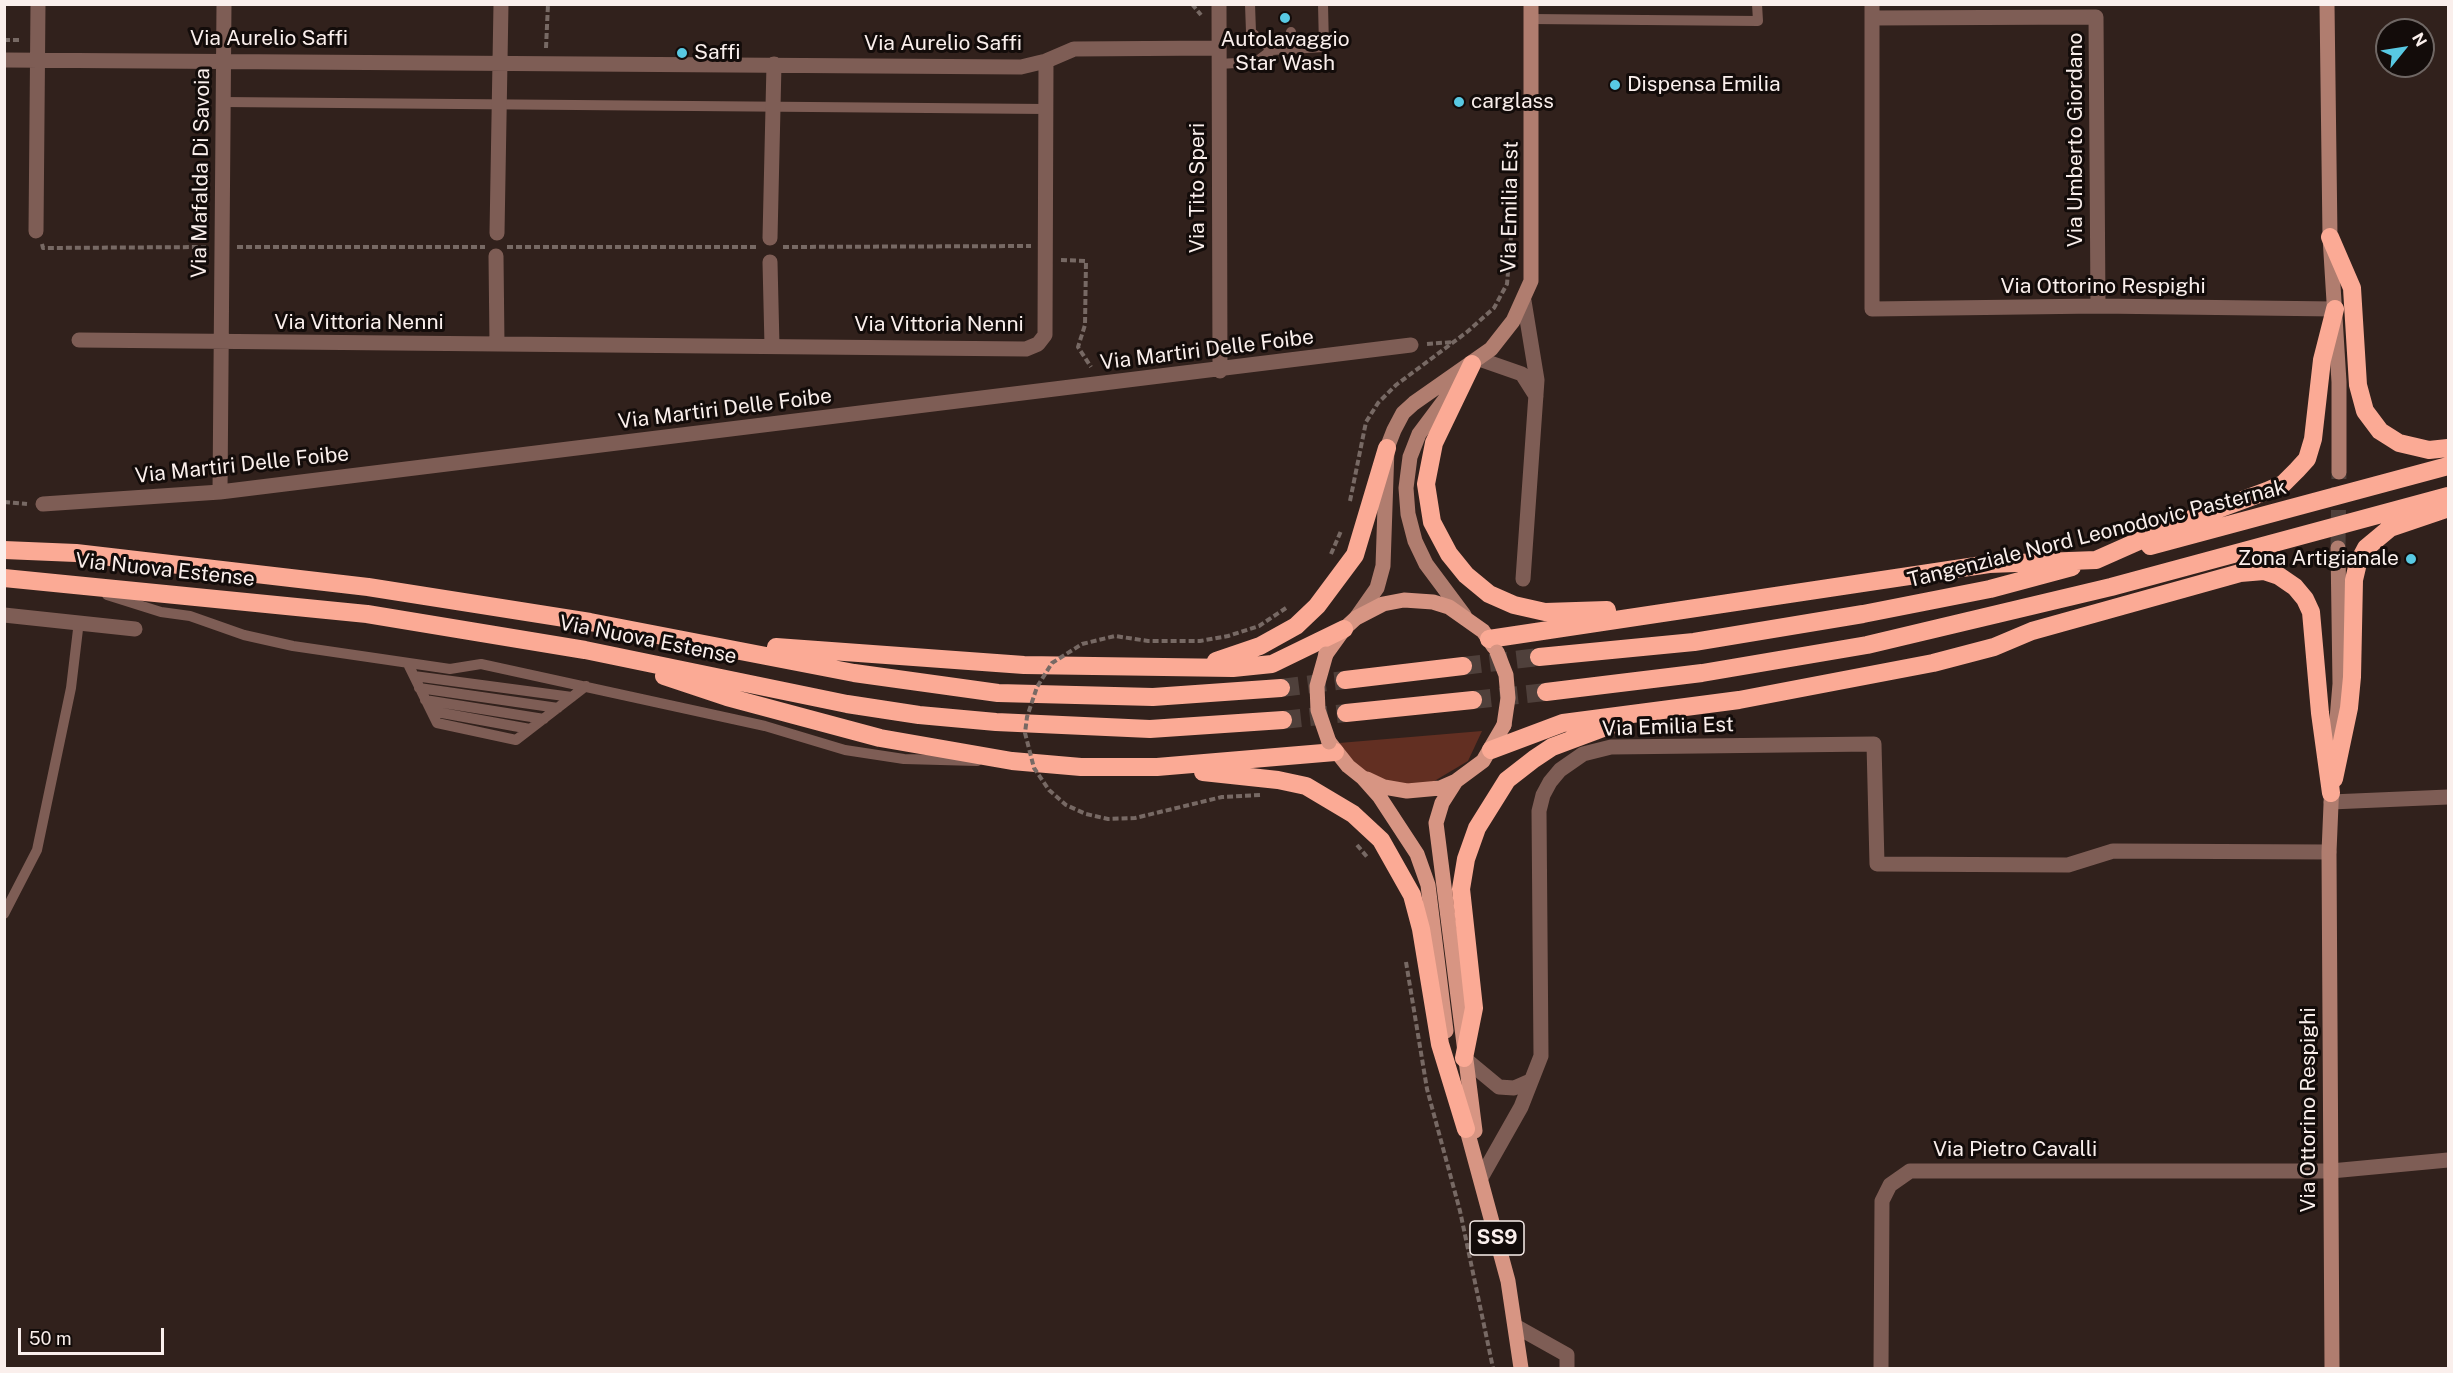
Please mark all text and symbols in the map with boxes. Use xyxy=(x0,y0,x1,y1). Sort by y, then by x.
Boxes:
marker: Autolavaggio Star Wash xyxy=(1278,11,1292,25)
north arrow xyxy=(2375,18,2435,78)
street label: Via Aurelio Saffi xyxy=(190,26,348,52)
place label: Autolavaggio Star Wash xyxy=(1220,27,1350,77)
text: N xyxy=(2408,30,2431,50)
street label: Via Aurelio Saffi xyxy=(864,31,1022,57)
street label: Via Umberto Giordano xyxy=(2063,33,2089,247)
place label: Saffi xyxy=(694,40,740,66)
marker: Saffi xyxy=(675,46,689,60)
street label: Via Mafalda Di Savoia xyxy=(187,68,215,278)
place label: Dispensa Emilia xyxy=(1627,72,1781,98)
marker: Dispensa Emilia xyxy=(1608,78,1622,92)
place label: carglass xyxy=(1471,89,1554,115)
marker: carglass xyxy=(1452,95,1466,109)
street label: Via Tito Speri xyxy=(1185,123,1211,253)
street label: Via Emilia Est xyxy=(1496,141,1524,273)
street label: Via Ottorino Respighi xyxy=(2000,274,2206,300)
street label: Via Vittoria Nenni xyxy=(274,310,444,336)
street label: Via Vittoria Nenni xyxy=(854,312,1024,338)
street label: Via Martiri Delle Foibe xyxy=(1099,324,1315,376)
street label: Via Martiri Delle Foibe xyxy=(617,383,833,435)
street label: Via Martiri Delle Foibe xyxy=(134,441,350,489)
street label: Tangenziale Nord Leonodovic Pasternak xyxy=(1905,475,2289,593)
place label: Zona Artigianale xyxy=(2238,546,2399,572)
street label: Via Nuova Estense xyxy=(74,548,256,592)
marker: Zona Artigianale xyxy=(2404,552,2418,566)
street label: Via Nuova Estense xyxy=(557,610,739,670)
street label: Via Emilia Est xyxy=(1602,712,1734,742)
street label: Via Ottorino Respighi xyxy=(2296,1007,2322,1213)
street label: Via Pietro Cavalli xyxy=(1933,1137,2097,1163)
road number: SS9 xyxy=(1470,1221,1524,1255)
scale bar xyxy=(21,1316,166,1354)
text: 50 m xyxy=(29,1328,72,1349)

